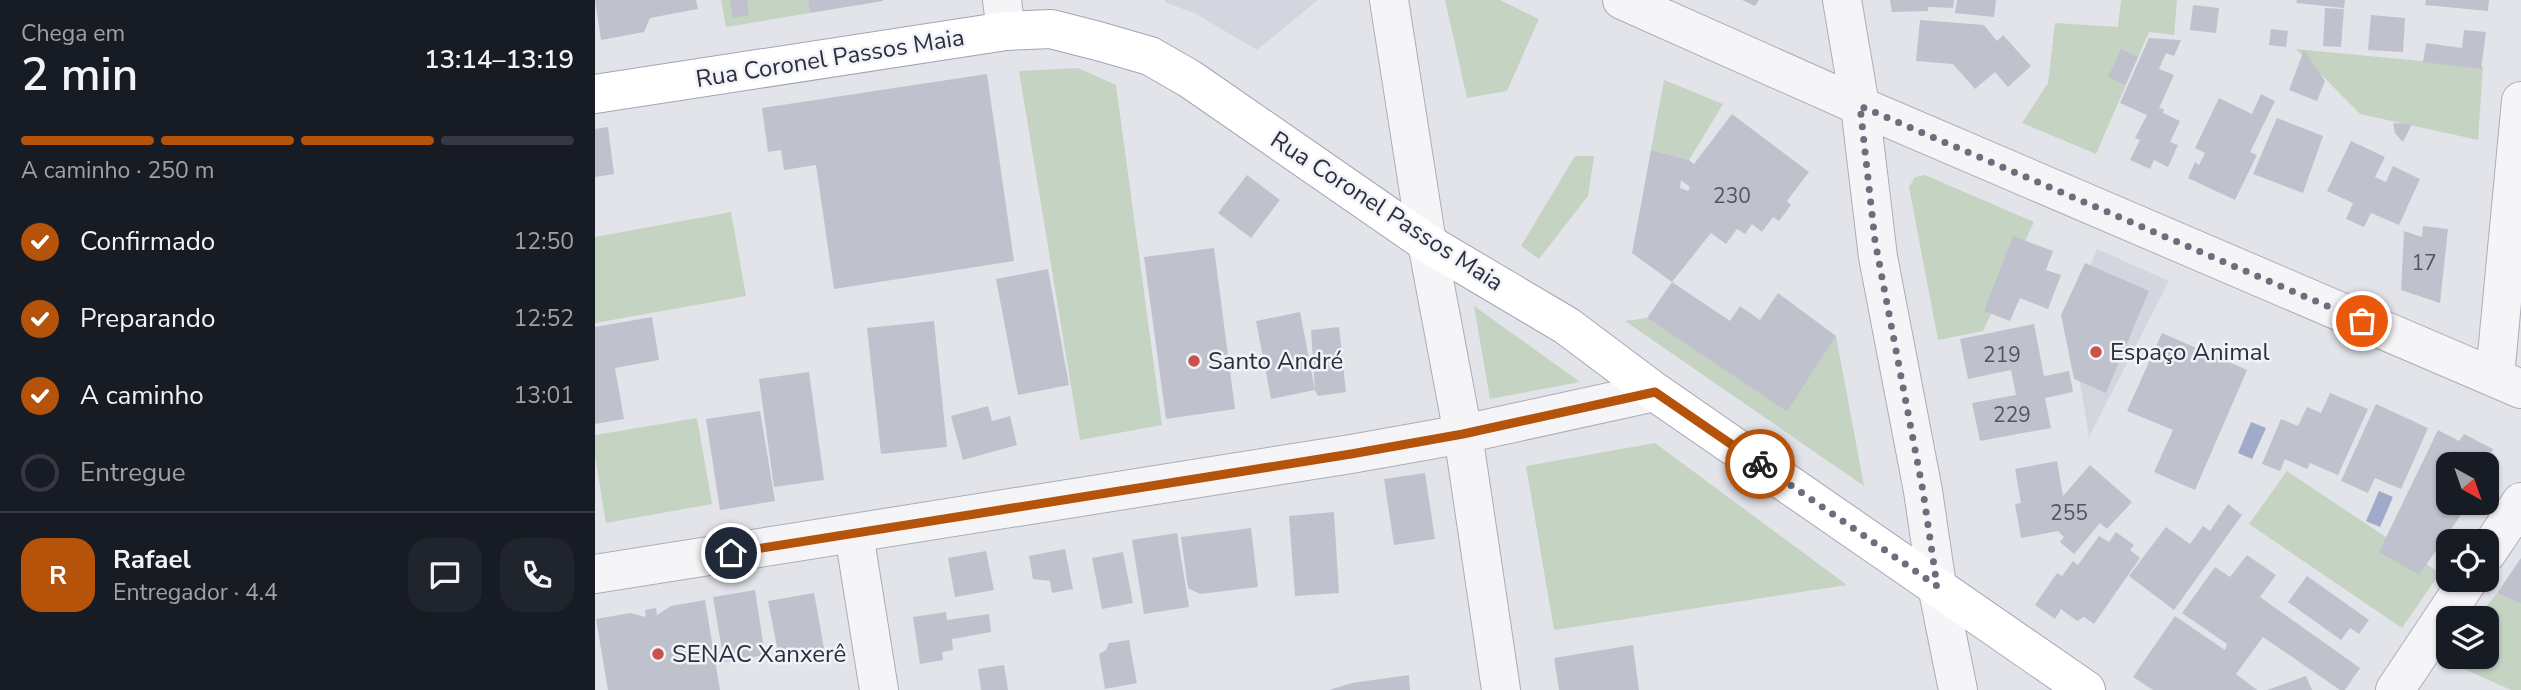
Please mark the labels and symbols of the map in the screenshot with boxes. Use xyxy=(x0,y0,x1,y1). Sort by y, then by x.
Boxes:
street label: Rua Coronel Passos Maia xyxy=(693,21,967,95)
street label: Rua Coronel Passos Maia xyxy=(1264,124,1510,298)
house number: 230 xyxy=(1713,182,1751,210)
house number: 17 xyxy=(2411,249,2437,277)
pin xyxy=(2332,291,2392,351)
place label: Espaço Animal xyxy=(2110,336,2270,368)
house number: 219 xyxy=(1983,341,2021,369)
marker: Espaço Animal xyxy=(2088,344,2104,360)
place label: Santo André xyxy=(1208,345,1343,377)
marker: Santo André xyxy=(1186,353,1202,369)
house number: 229 xyxy=(1993,401,2031,429)
courier xyxy=(1725,429,1795,499)
north arrow xyxy=(2436,452,2499,514)
house number: 255 xyxy=(2050,499,2088,527)
pin xyxy=(701,523,761,583)
place label: SENAC Xanxerê xyxy=(672,638,846,670)
marker: SENAC Xanxerê xyxy=(650,646,666,662)

